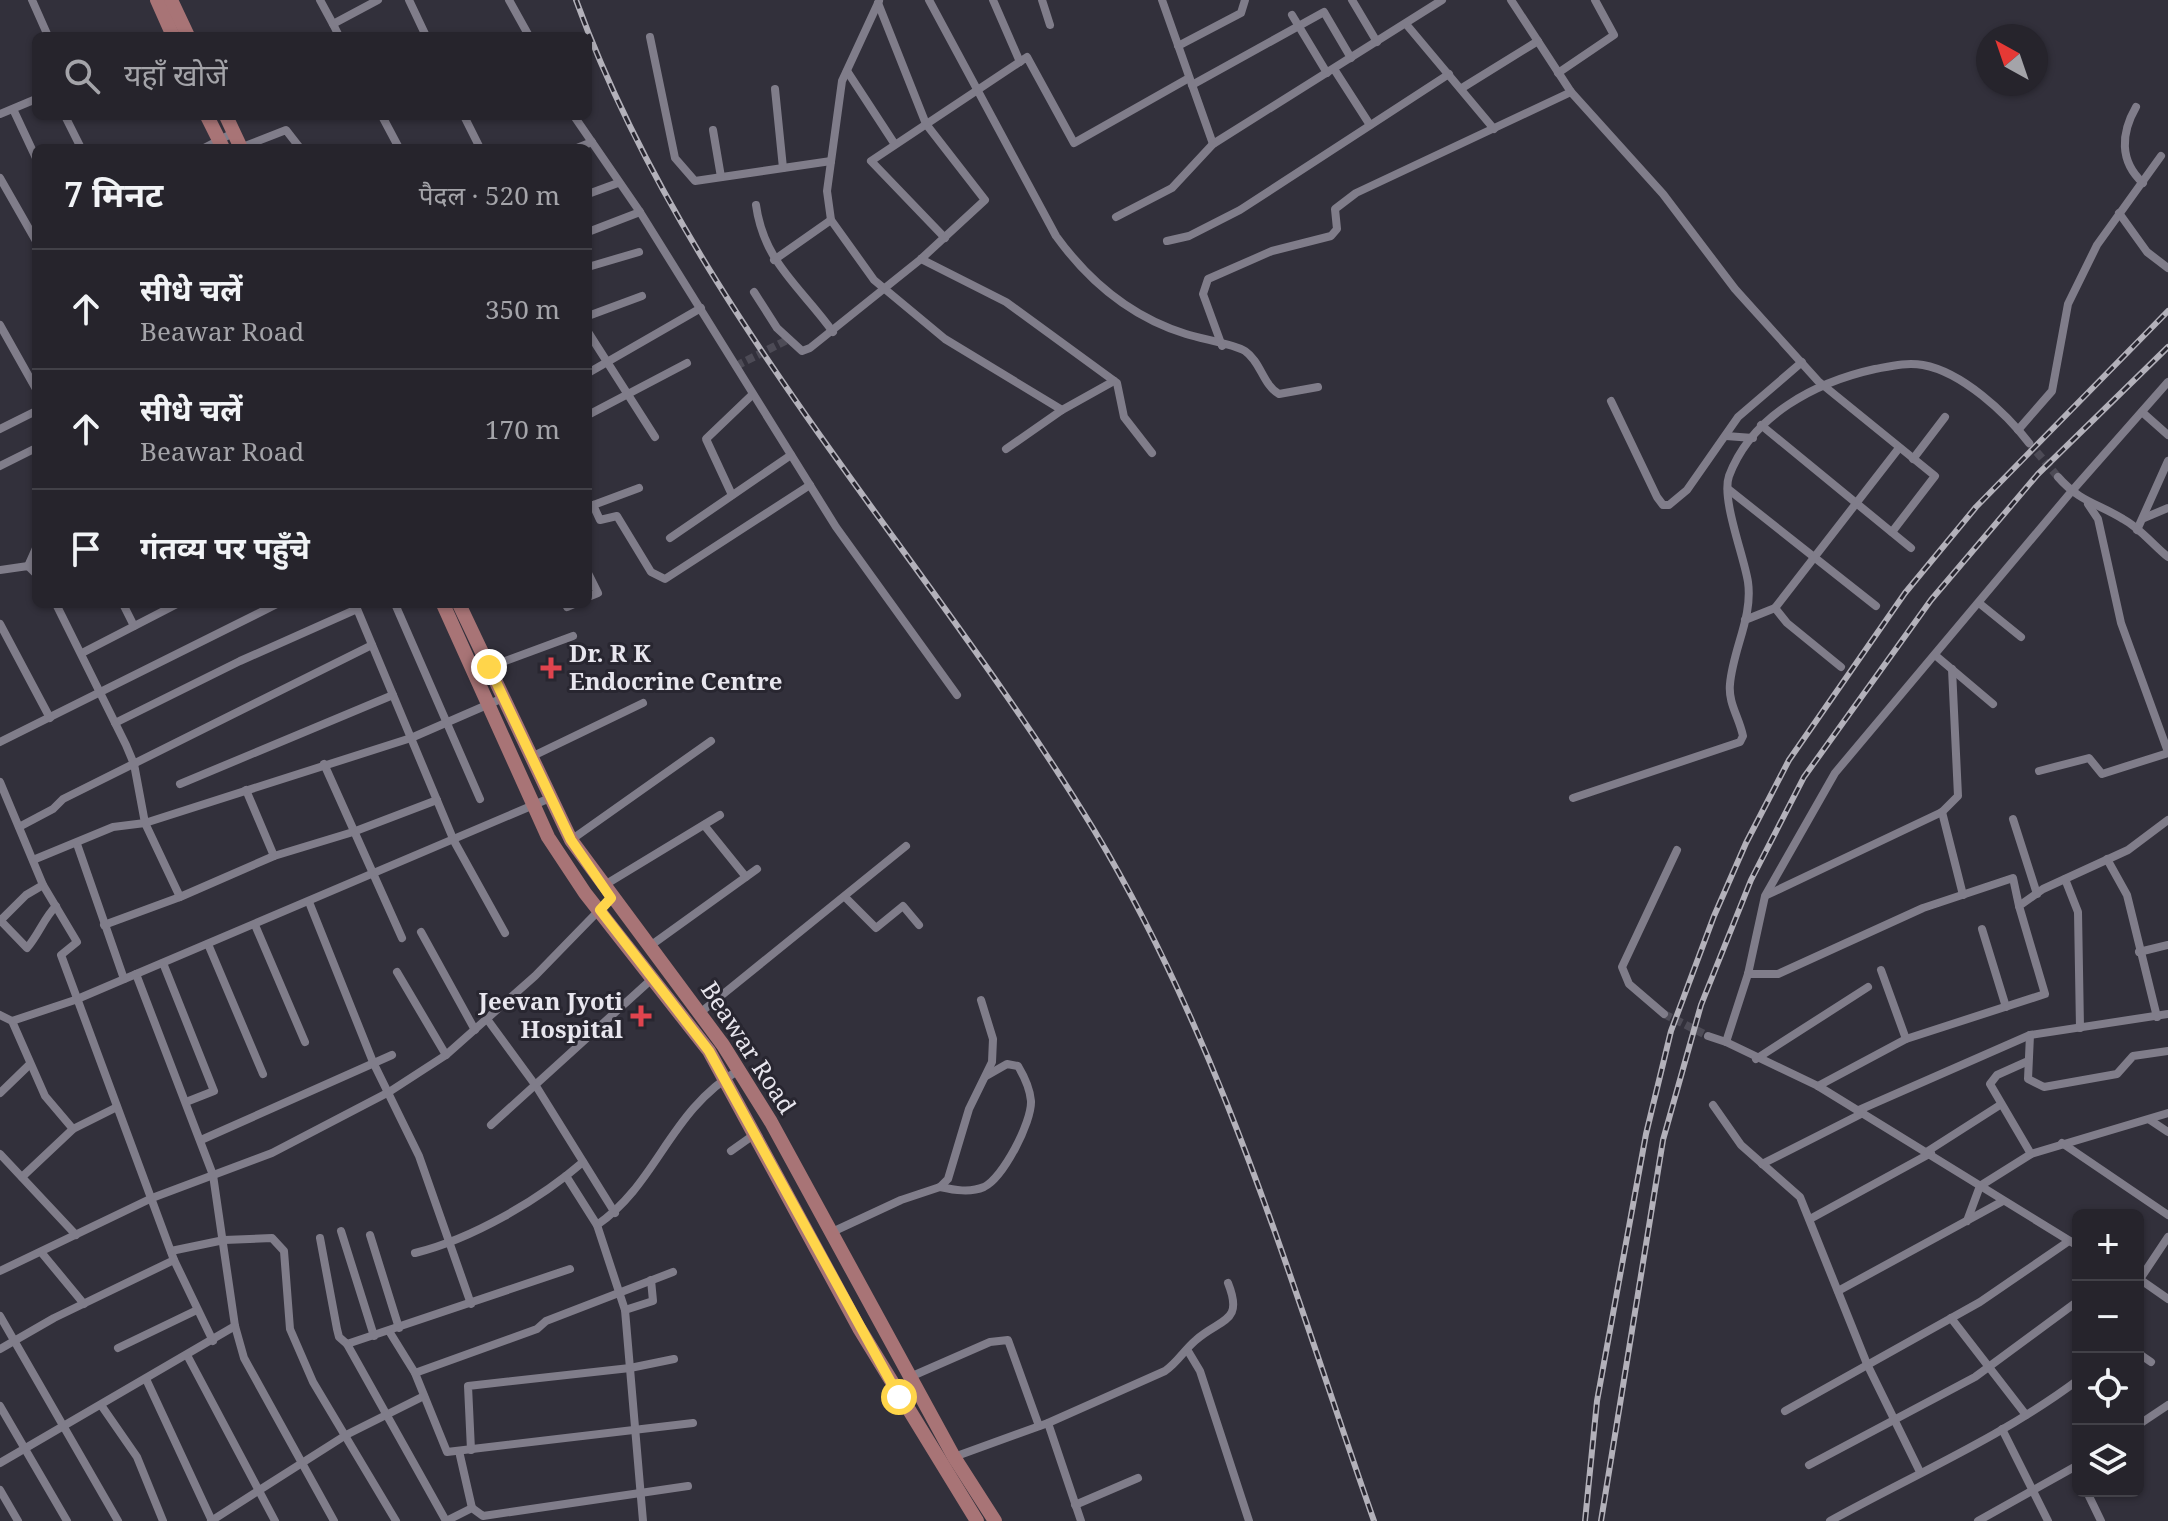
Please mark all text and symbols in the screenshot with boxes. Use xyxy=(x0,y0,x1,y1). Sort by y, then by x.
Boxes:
north arrow xyxy=(1976,24,2048,96)
search box xyxy=(32,32,592,120)
icon: search xyxy=(60,54,104,98)
text: यहाँ खोजें xyxy=(124,54,227,95)
text: 7 मिनट xyxy=(64,171,163,217)
text: पैदल · 520 m xyxy=(419,177,560,213)
text: सीधे चलें xyxy=(140,269,242,310)
icon: ahead xyxy=(64,287,108,331)
text: 350 m xyxy=(485,291,560,327)
text: Beawar Road xyxy=(140,313,304,349)
text: सीधे चलें xyxy=(140,389,242,430)
icon: ahead xyxy=(64,407,108,451)
text: 170 m xyxy=(485,411,560,447)
text: Beawar Road xyxy=(140,433,304,469)
icon: arrive xyxy=(64,527,108,571)
text: गंतव्य पर पहुँचे xyxy=(140,527,310,568)
place label: Dr. R K Endocrine Centre xyxy=(569,636,782,697)
route end xyxy=(471,649,507,685)
marker: Dr. R K Endocrine Centre xyxy=(540,657,562,679)
street label: Beawar Road xyxy=(694,975,805,1120)
place label: Jeevan Jyoti Hospital xyxy=(478,984,624,1045)
marker: Jeevan Jyoti Hospital xyxy=(630,1005,652,1027)
map controls xyxy=(2072,1209,2144,1497)
button: + xyxy=(2072,1209,2144,1281)
button: − xyxy=(2072,1281,2144,1353)
button: locate xyxy=(2072,1353,2144,1425)
route start xyxy=(881,1379,917,1415)
button: layers xyxy=(2072,1425,2144,1497)

